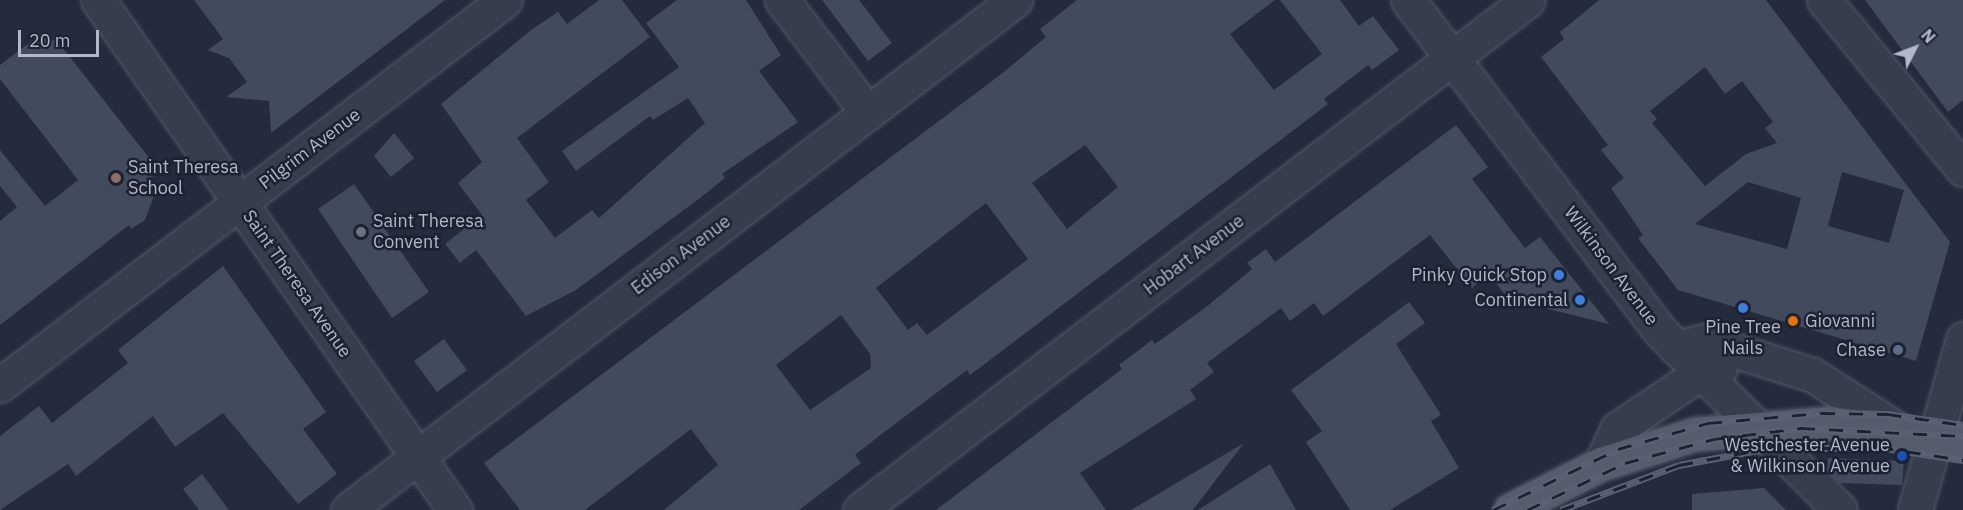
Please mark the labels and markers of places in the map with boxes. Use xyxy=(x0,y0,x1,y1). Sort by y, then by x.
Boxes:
place label: Saint Theresa School xyxy=(128,157,239,200)
marker: Saint Theresa School xyxy=(109,171,123,185)
place label: Saint Theresa Convent xyxy=(373,211,484,254)
marker: Saint Theresa Convent xyxy=(354,225,368,239)
place label: Pinky Quick Stop xyxy=(1411,264,1547,286)
marker: Pinky Quick Stop xyxy=(1552,268,1566,282)
place label: Continental xyxy=(1475,289,1568,311)
marker: Continental xyxy=(1573,293,1587,307)
marker: Pine Tree Nails xyxy=(1736,301,1750,315)
place label: Giovanni xyxy=(1805,310,1875,332)
marker: Giovanni xyxy=(1786,314,1800,328)
place label: Pine Tree Nails xyxy=(1705,317,1781,360)
place label: Chase xyxy=(1836,339,1886,361)
marker: Chase xyxy=(1891,343,1905,357)
place label: Westchester Avenue & Wilkinson Avenue xyxy=(1725,435,1890,478)
marker: Westchester Avenue & Wilkinson Avenue xyxy=(1895,449,1909,463)

